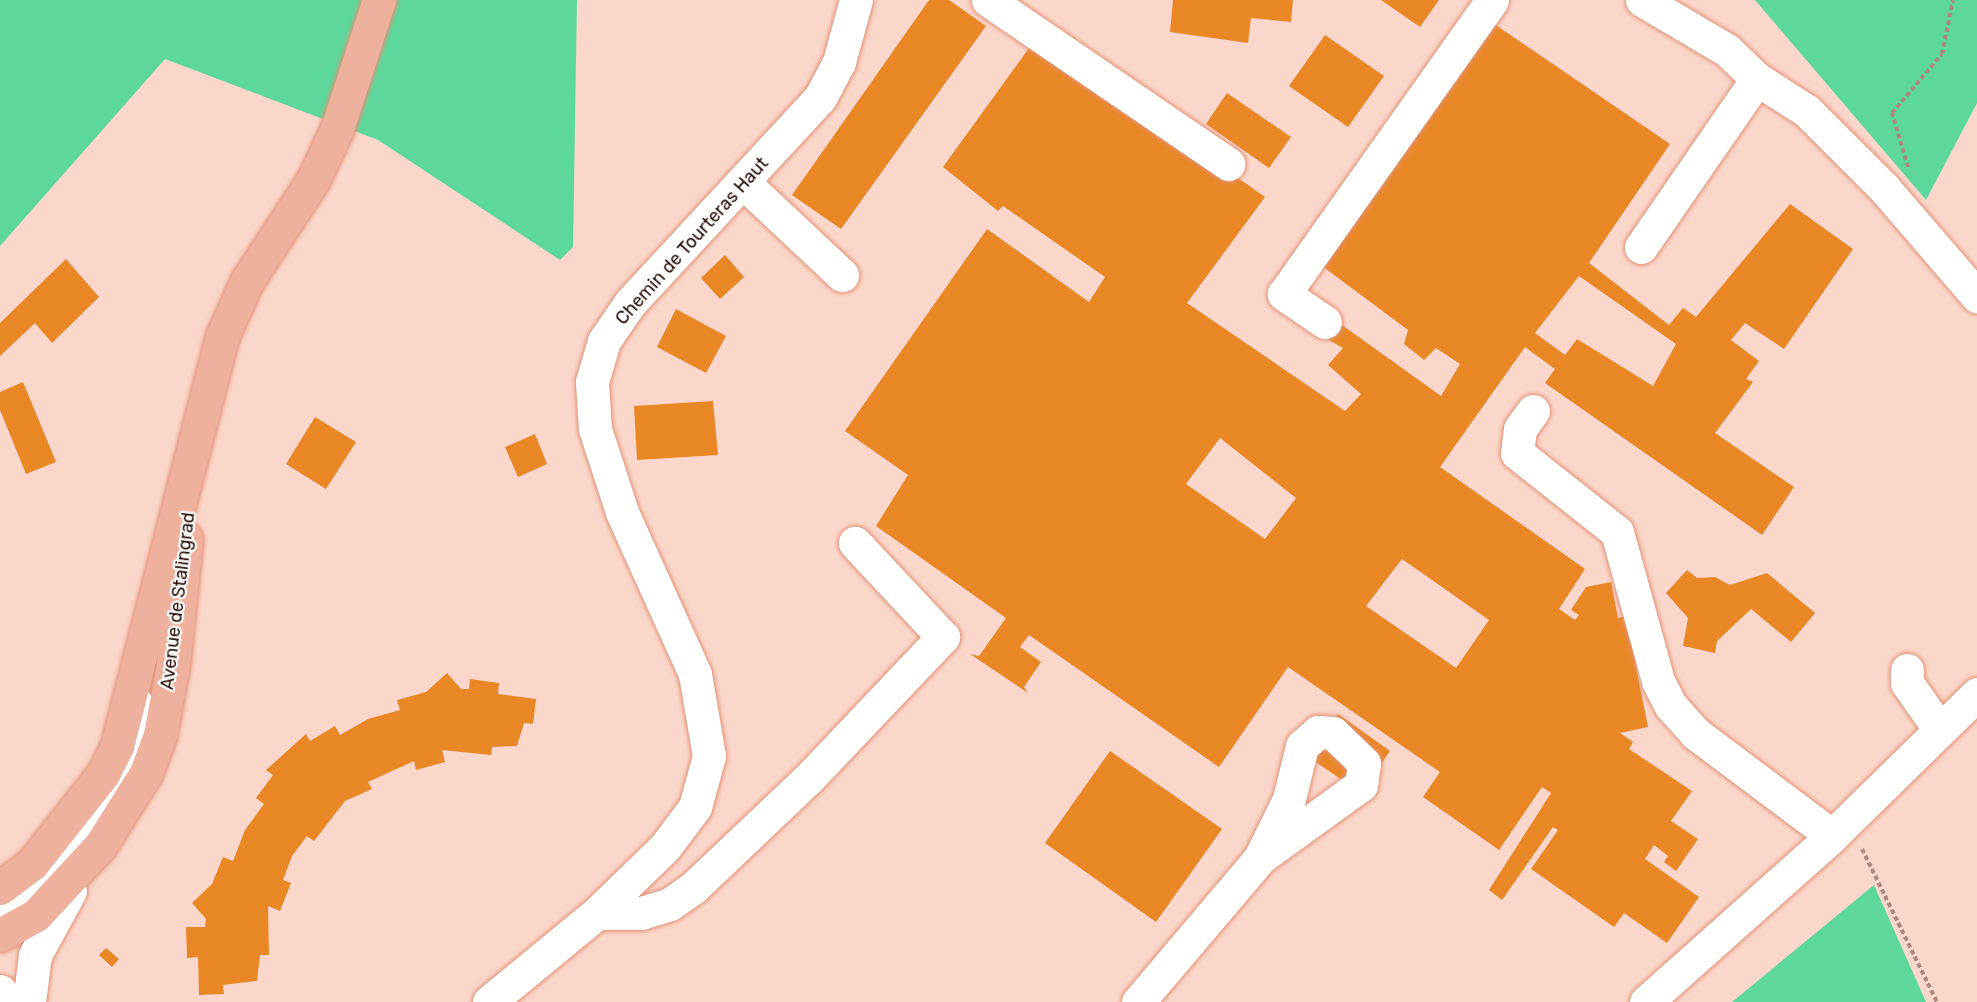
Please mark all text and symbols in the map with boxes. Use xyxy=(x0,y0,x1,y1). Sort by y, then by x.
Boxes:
street label: Chemin de Tourteras Haut xyxy=(611,153,773,329)
street label: Avenue de Stalingrad xyxy=(156,511,200,691)

